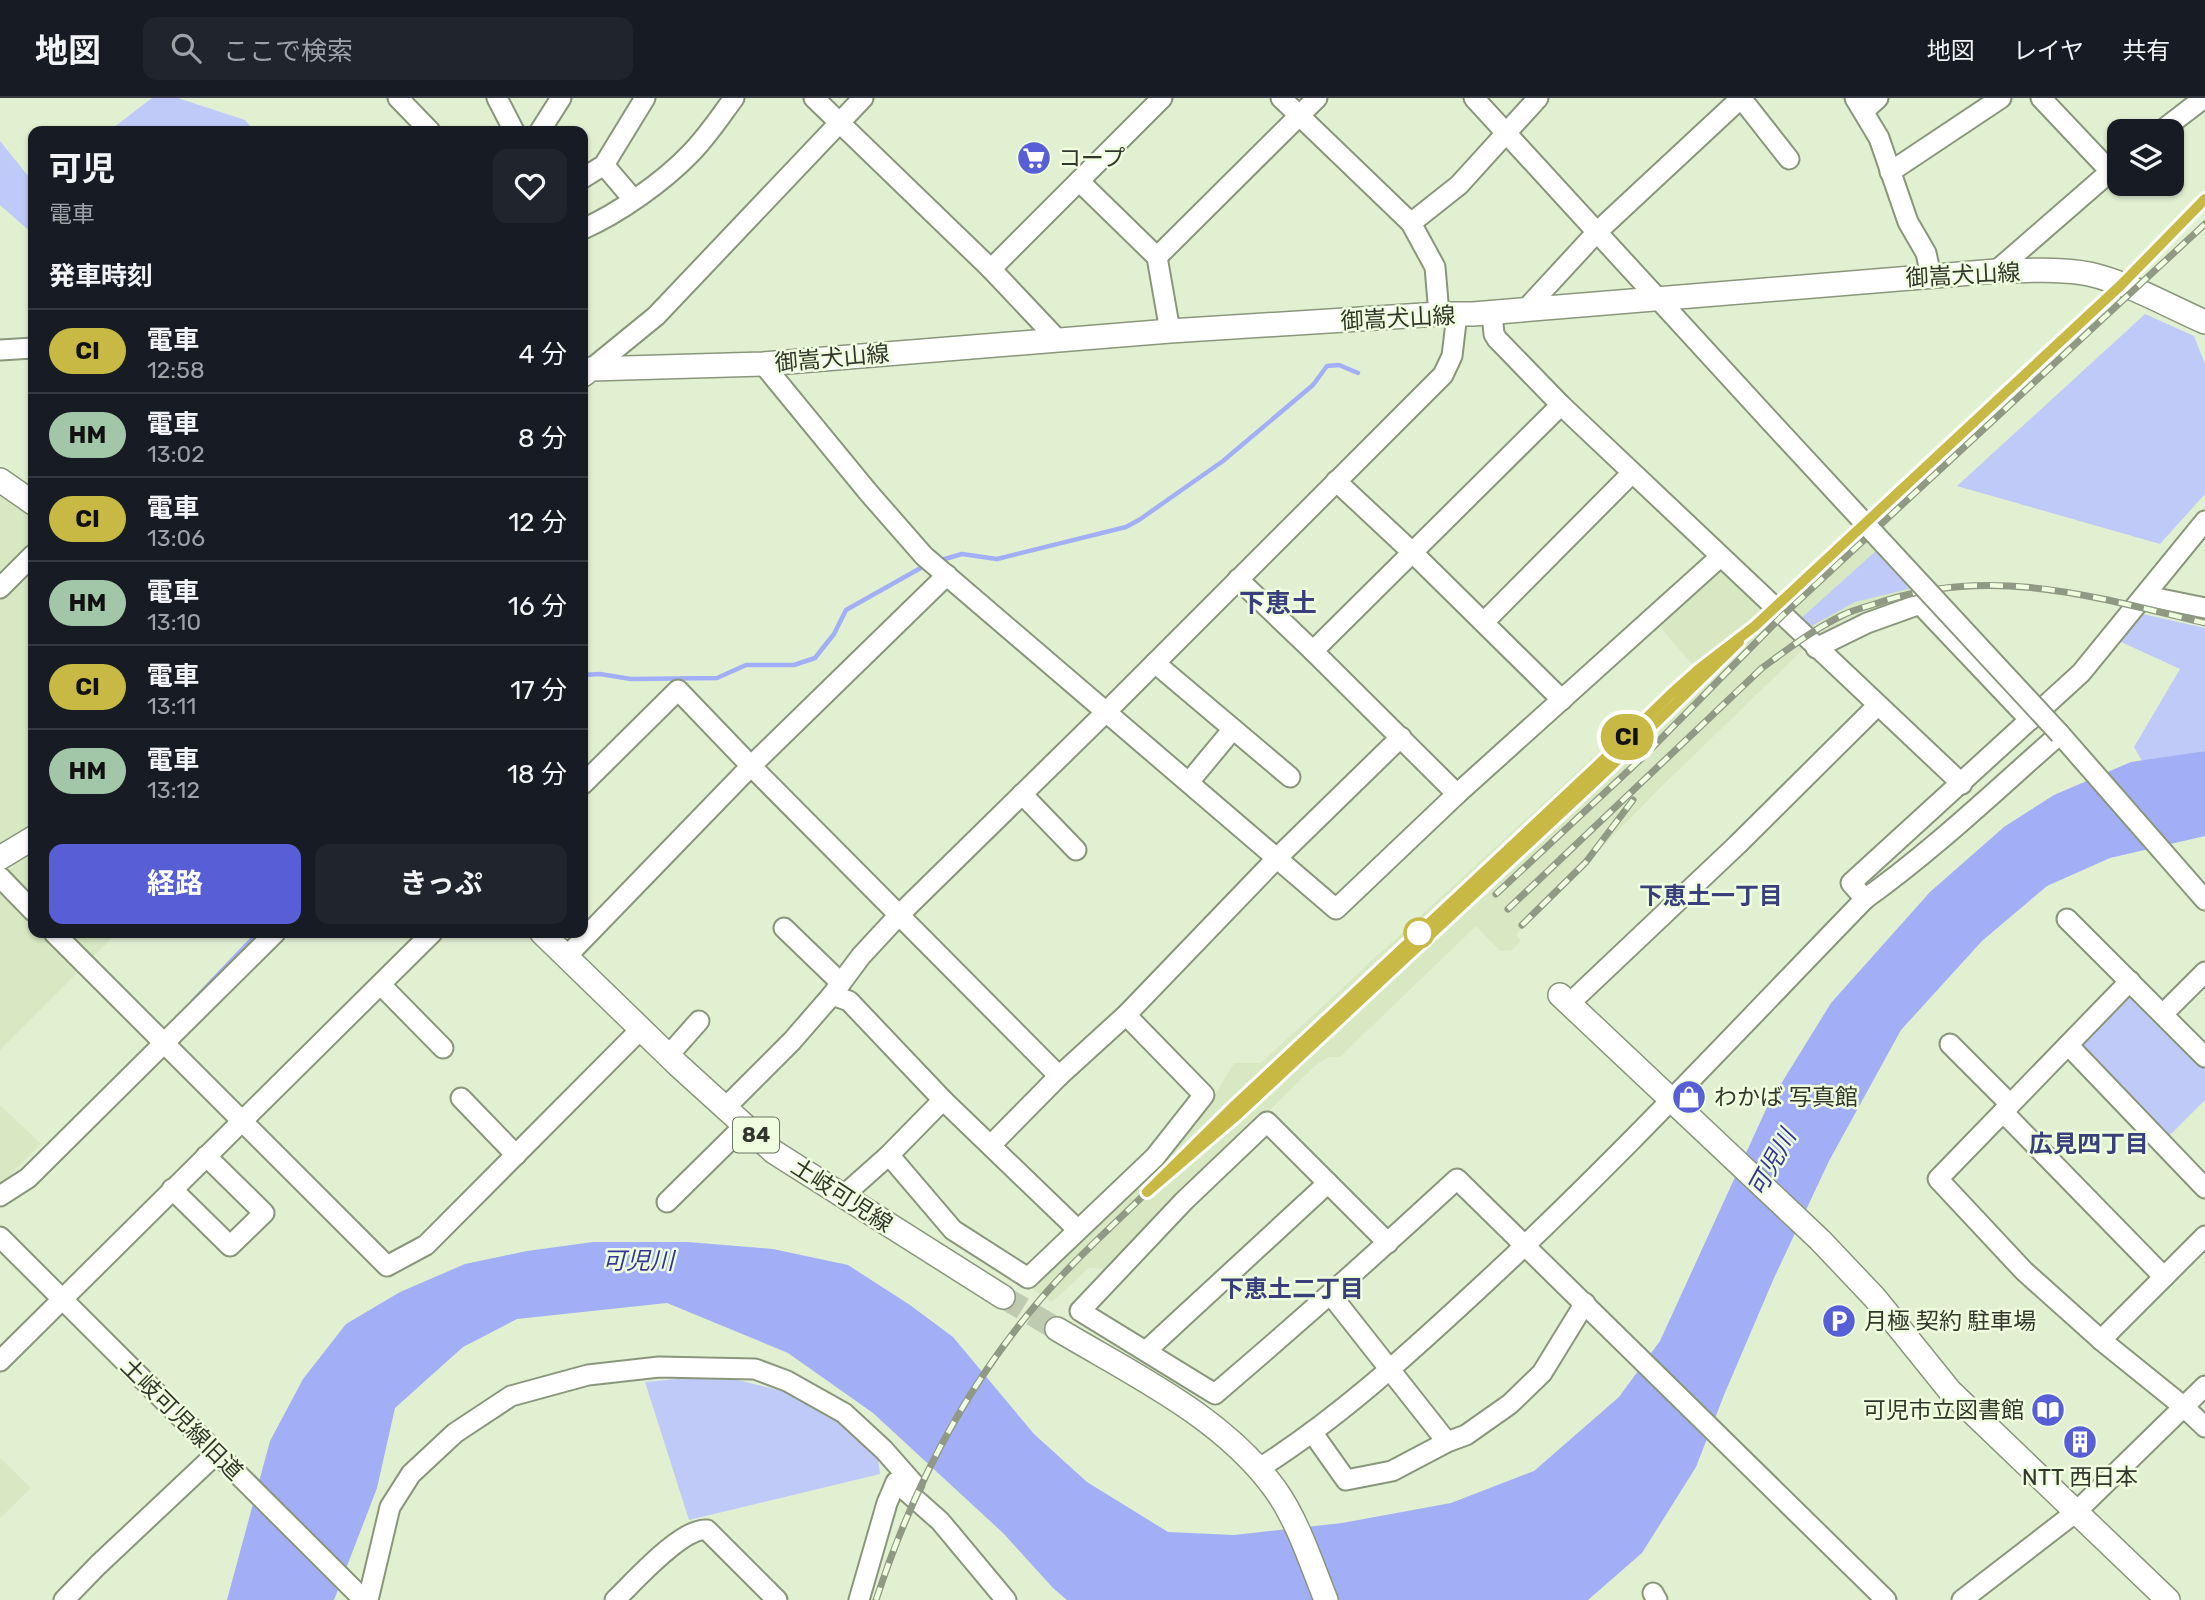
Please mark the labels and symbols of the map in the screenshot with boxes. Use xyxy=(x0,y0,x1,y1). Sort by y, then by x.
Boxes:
supermarket icon: コープ xyxy=(1015,139,1053,177)
place label: コープ xyxy=(1058,144,1126,172)
street label: 御嵩犬山線 xyxy=(1905,258,2021,292)
street label: 御嵩犬山線 xyxy=(1340,301,1456,335)
street label: 御嵩犬山線 xyxy=(773,339,891,377)
district label: 下恵土 xyxy=(1239,588,1317,619)
line badge: CI xyxy=(1596,714,1658,760)
district label: 下恵土一丁目 xyxy=(1639,882,1783,910)
unlabelled marker xyxy=(1404,918,1434,948)
shop icon: わかば 写真館 xyxy=(1670,1078,1708,1116)
place label: わかば 写真館 xyxy=(1714,1083,1858,1111)
road number: 84 xyxy=(733,1118,779,1152)
water label: 可児川 xyxy=(1742,1122,1803,1201)
district label: 広見四丁目 xyxy=(2029,1130,2149,1158)
street label: 土岐可児線 xyxy=(786,1152,898,1238)
water label: 可児川 xyxy=(602,1247,677,1275)
district label: 下恵土二丁目 xyxy=(1220,1275,1364,1303)
parking icon: 月極 契約 駐車場 xyxy=(1820,1302,1858,1340)
place label: 月極 契約 駐車場 xyxy=(1864,1307,2036,1335)
street label: 土岐可児線旧道 xyxy=(115,1352,249,1486)
library icon: 可児市立図書館 xyxy=(2029,1391,2067,1429)
place label: 可児市立図書館 xyxy=(1863,1396,2024,1424)
building icon: NTT 西日本 xyxy=(2061,1423,2099,1461)
place label: NTT 西日本 xyxy=(2022,1463,2138,1491)

